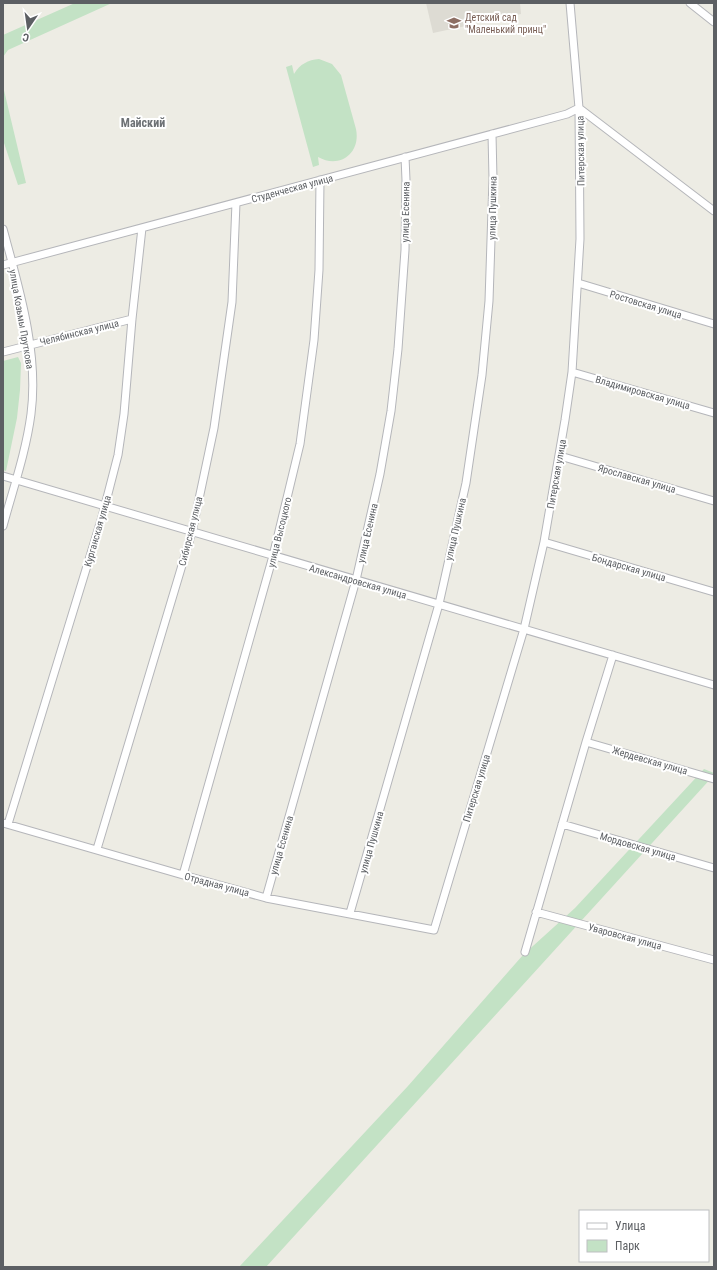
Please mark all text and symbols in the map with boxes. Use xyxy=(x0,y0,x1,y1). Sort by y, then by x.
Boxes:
north arrow xyxy=(8,8,48,48)
place label: Детский сад "Маленький принц" xyxy=(465,12,546,35)
school or university icon: Детский сад "Маленький принц" xyxy=(446,15,462,31)
text: С xyxy=(21,30,30,44)
district label: Майский xyxy=(121,116,165,130)
street label: Питерская улица xyxy=(574,116,587,186)
street label: Студенческая улица xyxy=(250,172,334,205)
street label: улица Пушкина xyxy=(486,176,499,240)
street label: улица Есенина xyxy=(399,181,412,242)
street label: улица Козьмы Пруткова xyxy=(7,268,36,370)
street label: Ростовская улица xyxy=(609,288,683,321)
street label: Челябинская улица xyxy=(38,317,120,348)
street label: Владимировская улица xyxy=(594,374,692,411)
street label: Питерская улица xyxy=(545,438,568,510)
street label: Ярославская улица xyxy=(597,462,677,495)
street label: Курганская улица xyxy=(82,494,113,568)
street label: Сибирская улица xyxy=(177,495,204,567)
street label: улица Высоцкого xyxy=(265,496,294,568)
street label: улица Пушкина xyxy=(443,497,468,561)
street label: улица Есенина xyxy=(355,502,380,564)
street label: Бондарская улица xyxy=(591,552,667,583)
street label: Александровская улица xyxy=(308,562,408,601)
street label: Жердевская улица xyxy=(611,744,689,777)
street label: Питерская улица xyxy=(461,753,492,823)
street label: улица Пушкина xyxy=(357,810,386,874)
street label: улица Есенина xyxy=(268,814,295,876)
street label: Мордовская улица xyxy=(599,830,677,863)
street label: Отрадная улица xyxy=(183,871,251,898)
street label: Уваровская улица xyxy=(587,921,663,952)
legend xyxy=(579,1210,709,1262)
text: Улица xyxy=(615,1219,646,1233)
text: Парк xyxy=(615,1239,640,1253)

